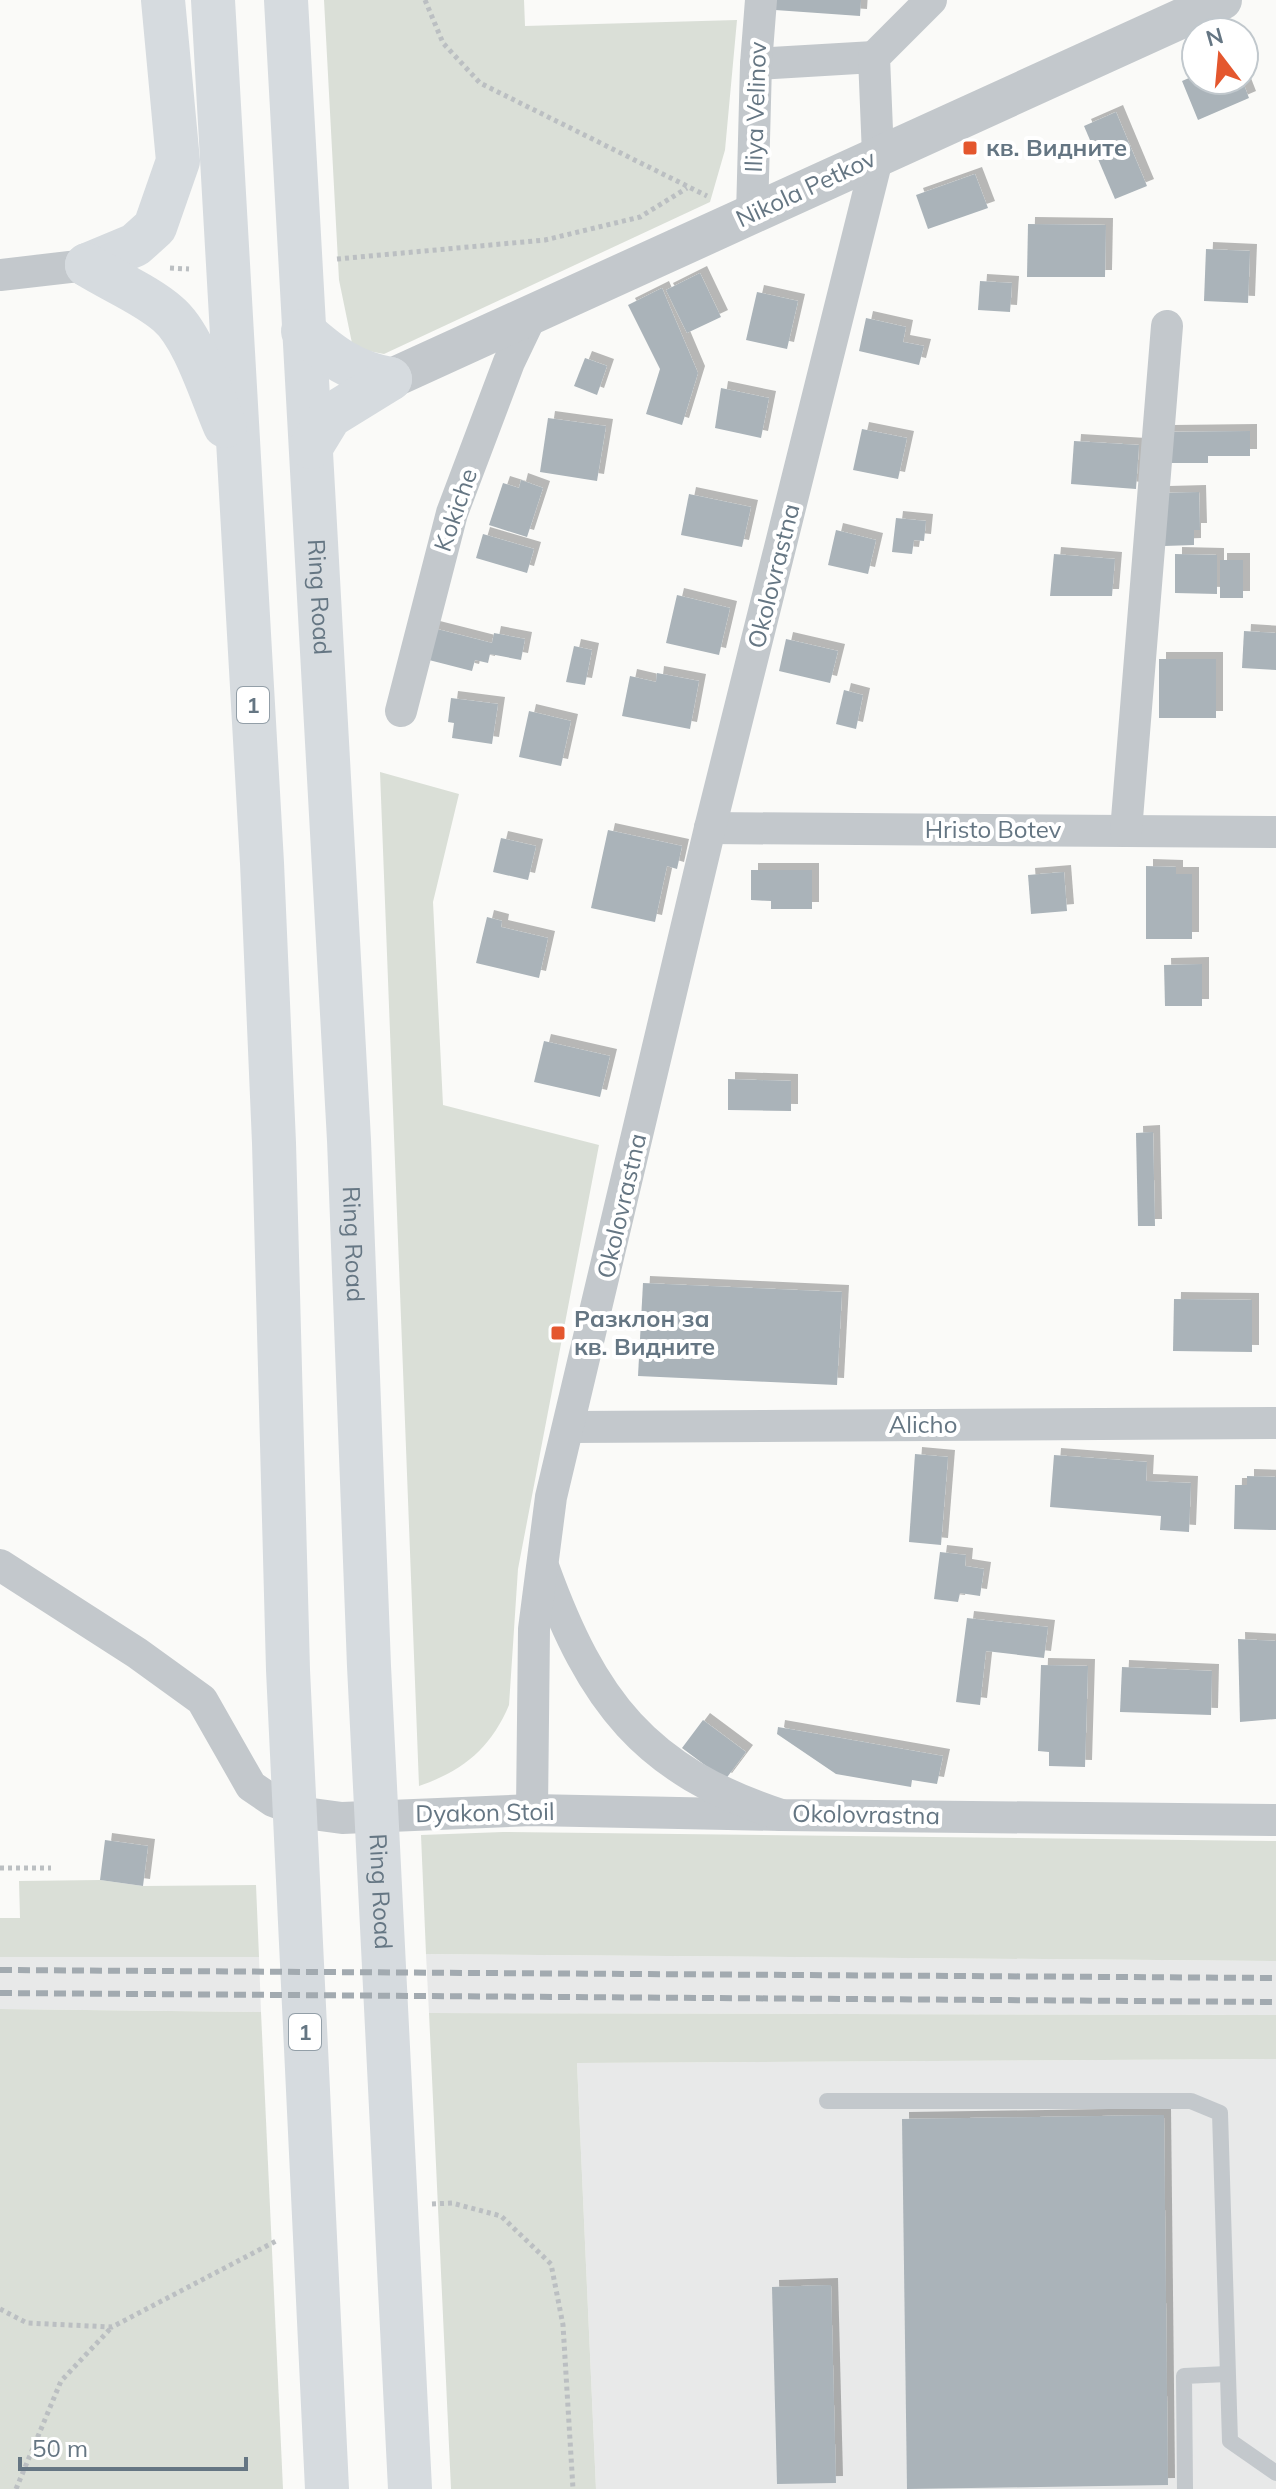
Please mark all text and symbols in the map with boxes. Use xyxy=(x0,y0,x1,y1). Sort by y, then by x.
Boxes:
north arrow xyxy=(1180,16,1260,96)
text: N xyxy=(1203,21,1226,53)
street label: Iliya Velinov xyxy=(738,41,772,173)
place label: кв. Видните xyxy=(986,132,1127,162)
marker: кв. Видните xyxy=(961,139,979,157)
street label: Nikola Petkov xyxy=(731,143,880,234)
street label: Kokiche xyxy=(427,464,483,555)
street label: Okolovrastna xyxy=(741,500,805,651)
street label: Ring Road xyxy=(302,538,338,656)
road number: 1 xyxy=(237,687,269,723)
street label: Hristo Botev xyxy=(925,814,1062,844)
street label: Okolovrastna xyxy=(590,1130,652,1281)
street label: Ring Road xyxy=(337,1186,371,1303)
place label: Разклон за кв. Видните xyxy=(574,1303,715,1361)
marker: Разклон за кв. Видните xyxy=(549,1324,567,1342)
street label: Alicho xyxy=(889,1409,957,1439)
street label: Dyakon Stoil xyxy=(415,1796,555,1828)
street label: Okolovrastna xyxy=(792,1798,940,1830)
street label: Ring Road xyxy=(363,1833,399,1950)
road number: 1 xyxy=(289,2014,321,2050)
scale bar xyxy=(20,2421,246,2471)
text: 50 m xyxy=(32,2433,88,2463)

